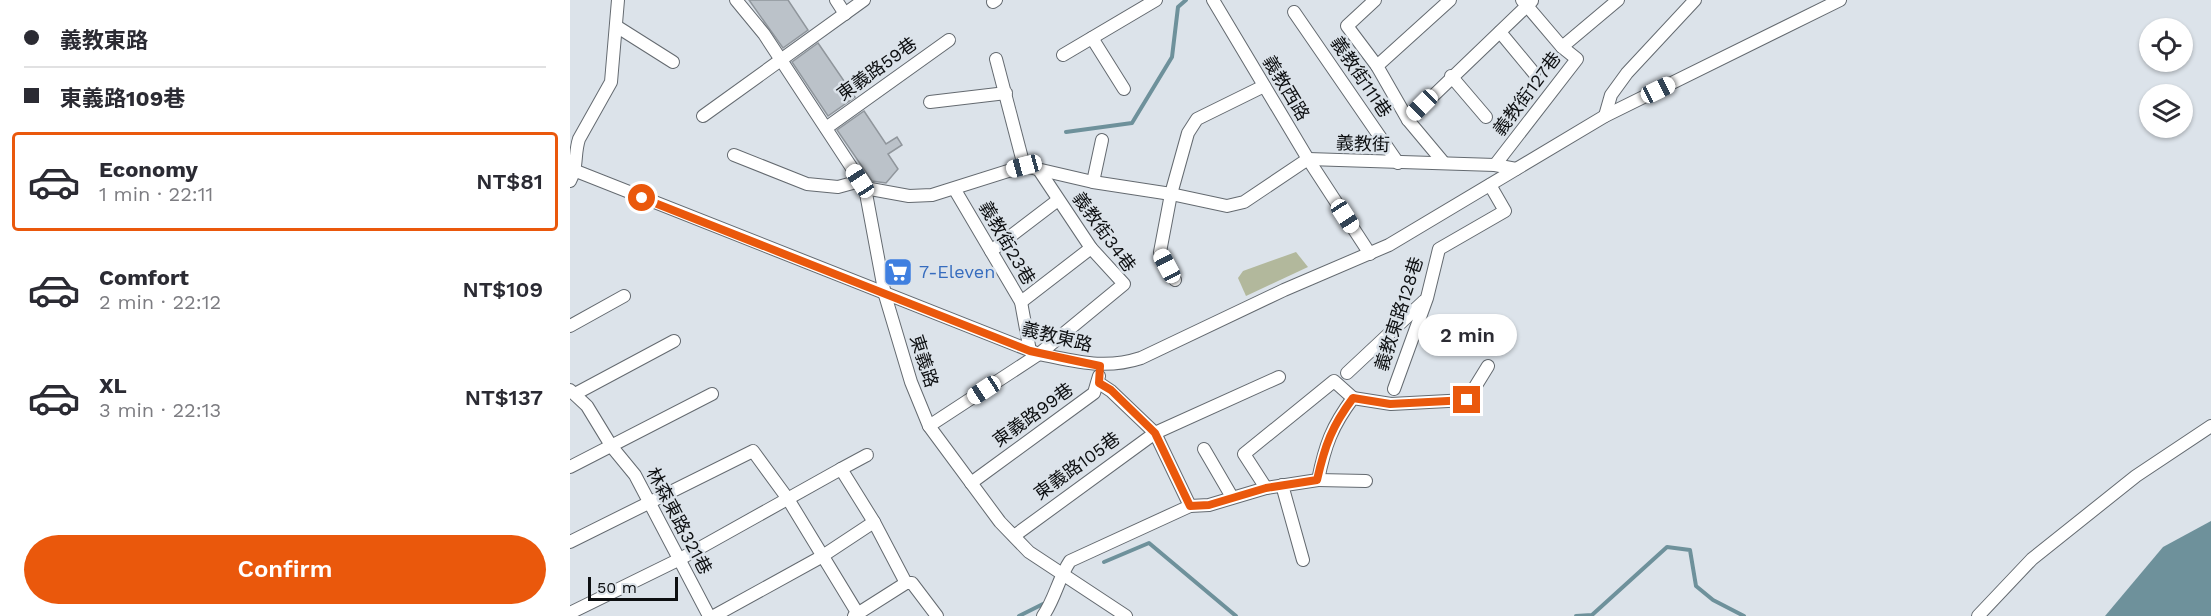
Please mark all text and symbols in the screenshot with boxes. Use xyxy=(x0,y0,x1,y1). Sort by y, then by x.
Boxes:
map controls xyxy=(2139,18,2193,138)
button: locate xyxy=(2139,18,2193,72)
text: 義教東路 xyxy=(60,28,148,53)
street label: 義教街111巷 xyxy=(1327,32,1396,121)
street label: 東義路59巷 xyxy=(833,33,921,105)
street label: 義教街127巷 xyxy=(1488,48,1565,140)
street label: 義教西路 xyxy=(1259,51,1314,124)
car xyxy=(1638,74,1678,106)
button: layers xyxy=(2139,84,2193,138)
text: 東義路109巷 xyxy=(60,86,185,111)
car xyxy=(1403,86,1441,124)
street label: 義教街 xyxy=(1336,132,1390,155)
car xyxy=(1004,153,1044,179)
icon: car xyxy=(27,155,81,209)
text: Economy xyxy=(99,157,198,182)
car xyxy=(843,161,877,201)
text: NT$81 xyxy=(476,169,543,194)
text: 1 min · 22:11 xyxy=(99,182,213,206)
route start xyxy=(628,184,655,211)
street label: 義教街34巷 xyxy=(1068,188,1140,276)
car xyxy=(1328,196,1362,236)
street label: 義教街23巷 xyxy=(975,197,1040,288)
car xyxy=(1151,246,1183,286)
street label: 義教東路128巷 xyxy=(1370,254,1427,373)
supermarket icon: 7-Eleven xyxy=(882,256,914,288)
place label: 7-Eleven xyxy=(919,261,995,282)
icon: car xyxy=(27,263,81,317)
text: Comfort xyxy=(99,265,189,290)
text: NT$109 xyxy=(463,277,543,302)
text: 2 min · 22:12 xyxy=(99,290,221,314)
callout: 2 min xyxy=(1418,313,1516,355)
street label: 義教東路 xyxy=(1020,318,1095,355)
text: 2 min xyxy=(1440,323,1495,347)
street label: 東義路 xyxy=(906,332,943,390)
icon: car xyxy=(27,371,81,425)
text: XL xyxy=(99,373,127,398)
car xyxy=(964,373,1004,407)
street label: 東義路99巷 xyxy=(988,378,1077,451)
text: NT$137 xyxy=(465,385,543,410)
route end xyxy=(1453,386,1480,413)
text: 3 min · 22:13 xyxy=(99,398,221,422)
street label: 東義路105巷 xyxy=(1030,428,1124,504)
street label: 林森東路321巷 xyxy=(642,464,716,578)
button: Confirm xyxy=(24,535,546,604)
scale bar xyxy=(588,574,678,602)
text: 50 m xyxy=(597,578,637,597)

